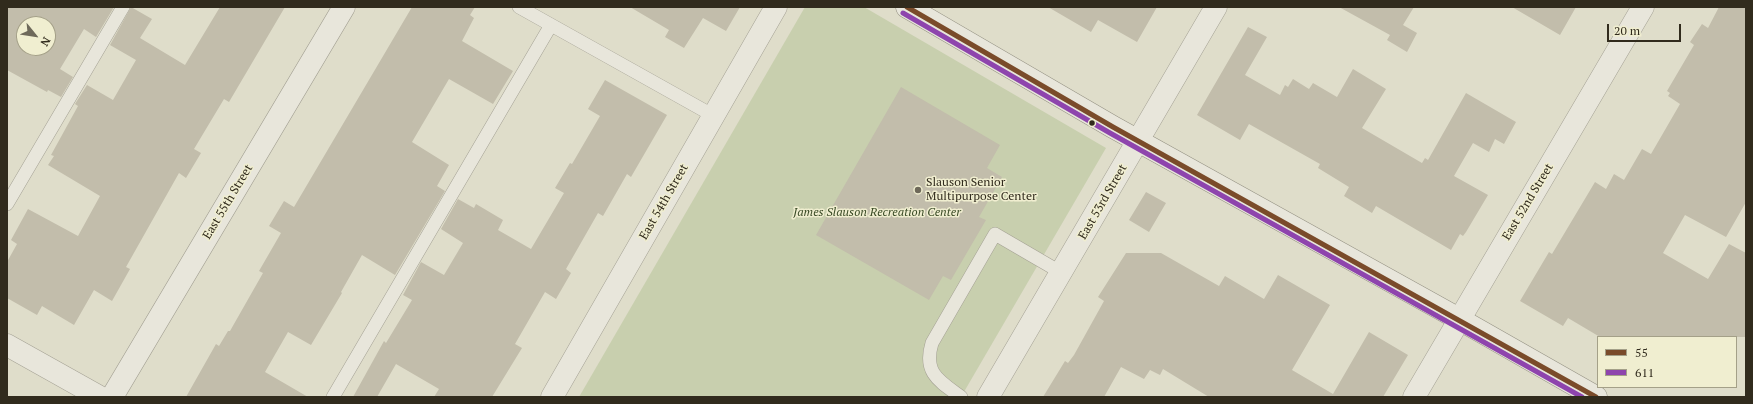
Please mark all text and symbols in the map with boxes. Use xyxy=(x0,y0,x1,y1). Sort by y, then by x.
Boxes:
north arrow xyxy=(16,16,56,56)
scale bar xyxy=(1609,16,1683,42)
text: 20 m xyxy=(1614,23,1640,38)
text: N xyxy=(37,34,54,49)
unlabelled marker xyxy=(1087,118,1097,128)
street label: East 52nd Street xyxy=(1499,161,1557,243)
street label: East 55th Street xyxy=(200,162,256,242)
street label: East 54th Street xyxy=(637,162,691,242)
street label: East 53rd Street xyxy=(1076,162,1130,242)
place label: Slauson Senior Multipurpose Center xyxy=(926,176,1037,204)
marker: Slauson Senior Multipurpose Center xyxy=(913,185,923,195)
park label: James Slauson Recreation Center xyxy=(793,206,961,220)
legend xyxy=(1597,336,1737,388)
text: 55 xyxy=(1635,345,1648,360)
text: 611 xyxy=(1635,365,1654,380)

